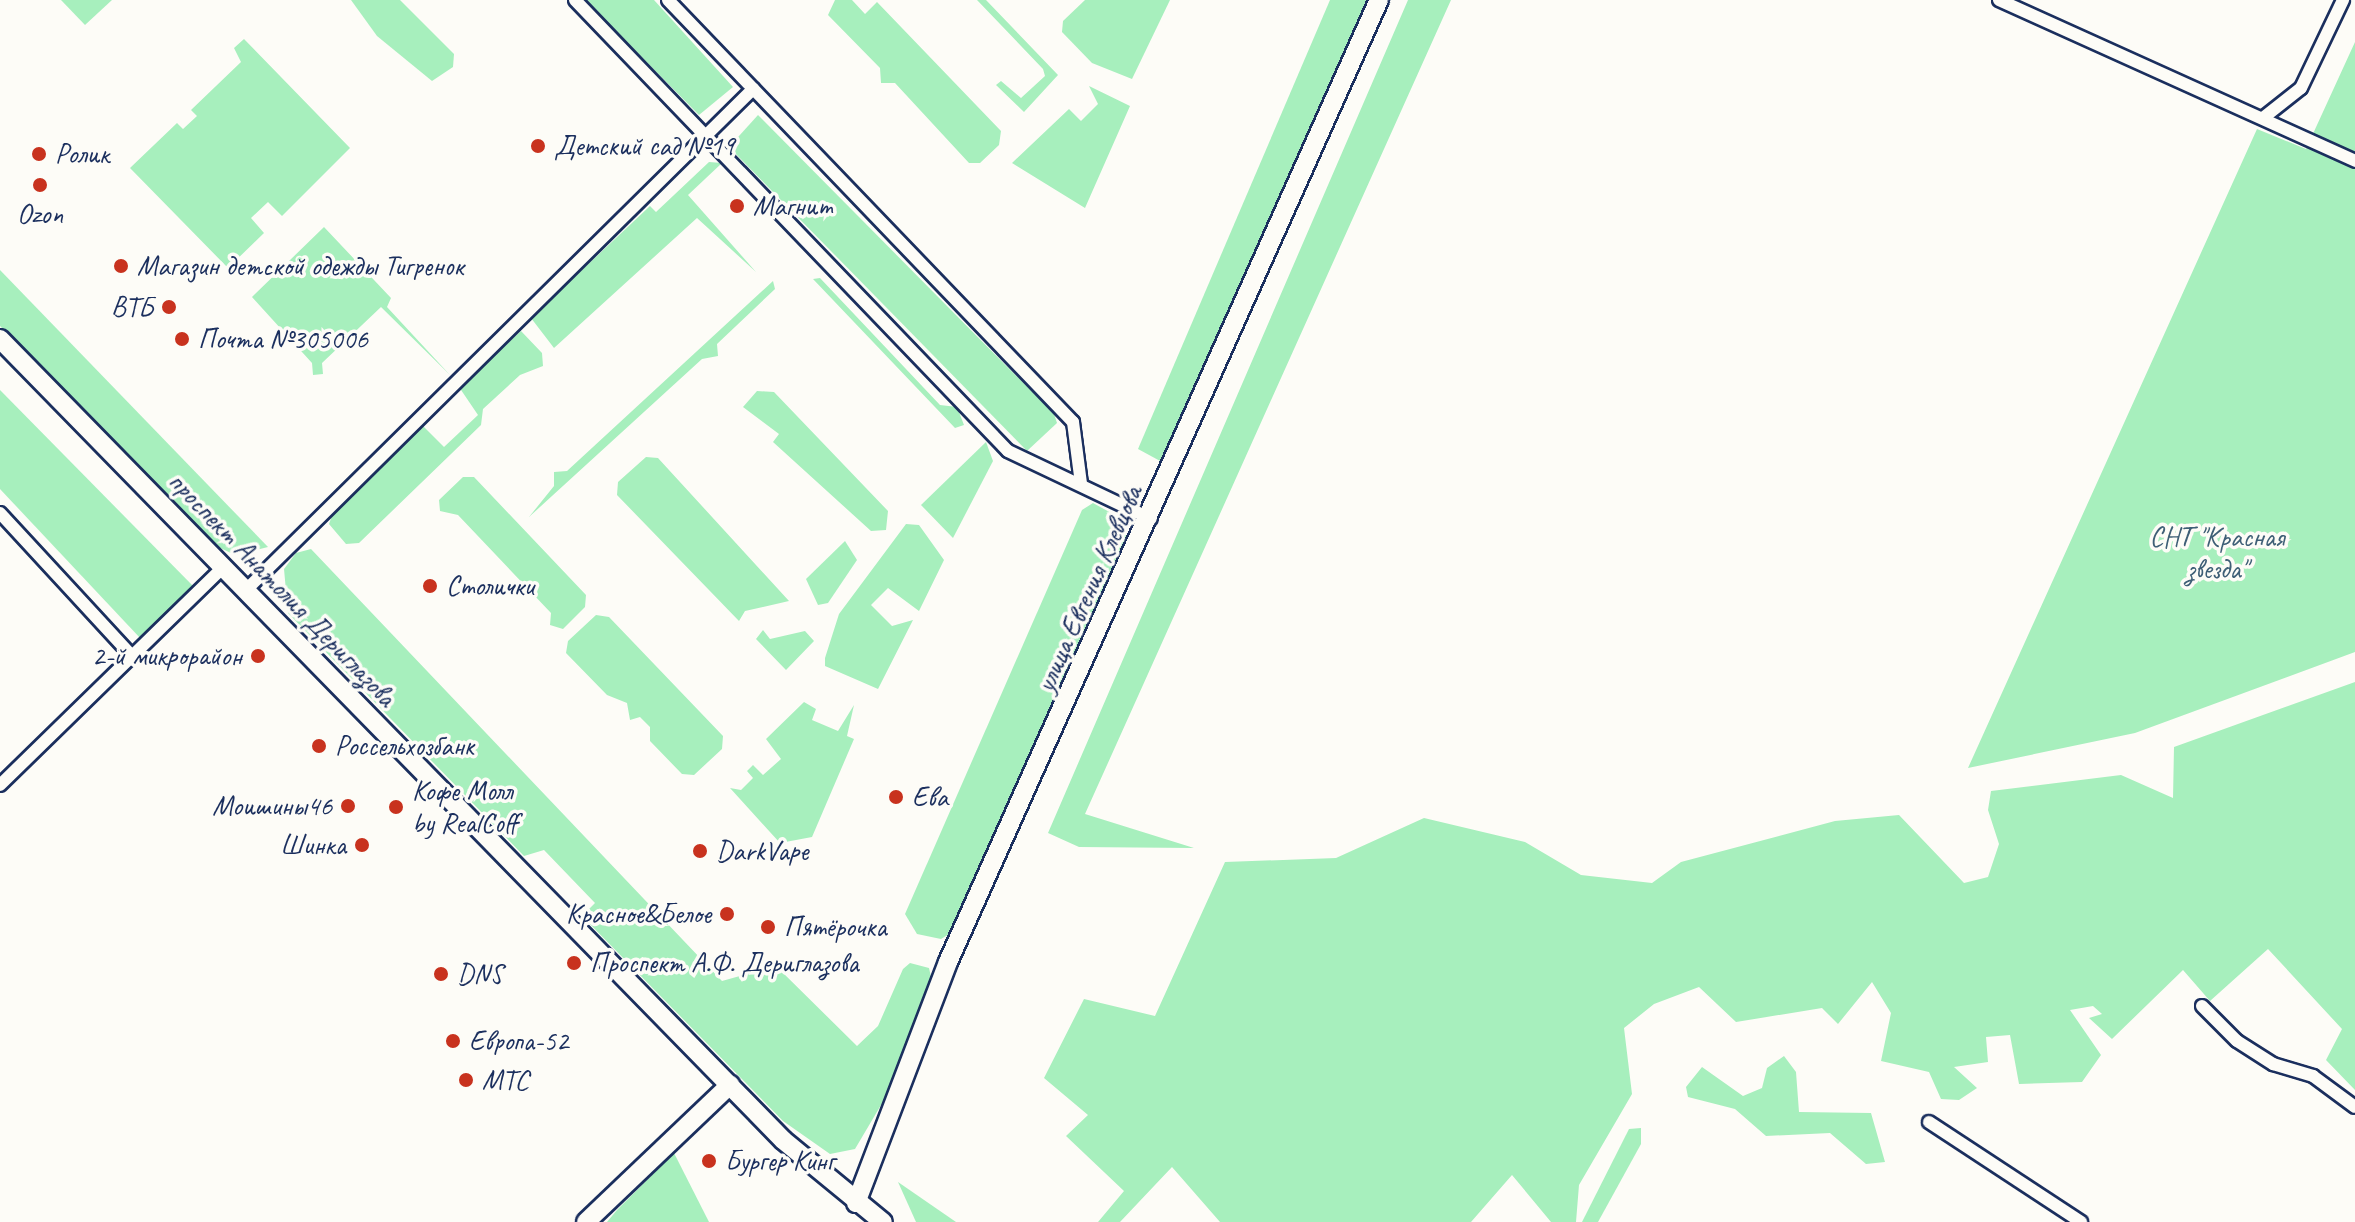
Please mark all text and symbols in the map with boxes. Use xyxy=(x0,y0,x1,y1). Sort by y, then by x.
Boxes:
place label: Детский сад №19 xyxy=(554,129,735,163)
place label: Ролик xyxy=(55,137,109,171)
marker: Детский сад №19 xyxy=(529,137,547,155)
marker: Ролик xyxy=(30,145,48,163)
marker: Ozon xyxy=(31,176,49,194)
place label: Магнит xyxy=(753,189,833,223)
place label: Ozon xyxy=(17,197,63,231)
marker: Магнит xyxy=(728,197,746,215)
place label: Магазин детской одежды Тигренок xyxy=(137,249,464,283)
marker: Магазин детской одежды Тигренок xyxy=(112,257,130,275)
place label: ВТБ xyxy=(111,290,153,324)
marker: ВТБ xyxy=(160,298,178,316)
place label: Почта №305006 xyxy=(198,322,368,356)
marker: Почта №305006 xyxy=(173,330,191,348)
street label: проспект Анатолия Дериглазова xyxy=(162,465,402,713)
street label: улица Евгения Клевцова xyxy=(1028,480,1150,698)
park label: СНТ "Красная звезда" xyxy=(2150,520,2284,586)
place label: Столички xyxy=(446,569,534,603)
marker: Столички xyxy=(421,577,439,595)
place label: 2-й микрорайон xyxy=(92,639,242,673)
marker: 2-й микрорайон xyxy=(249,647,267,665)
place label: Россельхозбанк xyxy=(335,729,474,763)
marker: Россельхозбанк xyxy=(310,737,328,755)
place label: Кофе Молл by RealCoff xyxy=(412,774,518,840)
place label: Ева xyxy=(912,780,948,814)
marker: Ева xyxy=(887,788,905,806)
place label: Моишины46 xyxy=(212,789,332,823)
marker: Моишины46 xyxy=(339,797,357,815)
marker: Кофе Молл by RealCoff xyxy=(387,798,405,816)
place label: Шинка xyxy=(280,828,346,862)
place label: DarkVape xyxy=(716,834,808,868)
marker: Шинка xyxy=(353,836,371,854)
marker: DarkVape xyxy=(691,842,709,860)
place label: Красное&Белое xyxy=(566,897,711,931)
marker: Красное&Белое xyxy=(718,905,736,923)
place label: Пятёрочка xyxy=(784,910,887,944)
marker: Пятёрочка xyxy=(759,918,777,936)
place label: Проспект А.Ф. Дериглазова xyxy=(590,946,858,980)
marker: Проспект А.Ф. Дериглазова xyxy=(565,954,583,972)
place label: DNS xyxy=(457,957,503,991)
marker: DNS xyxy=(432,965,450,983)
place label: Европа-52 xyxy=(469,1024,568,1058)
marker: Европа-52 xyxy=(444,1032,462,1050)
place label: МТС xyxy=(482,1063,528,1097)
marker: МТС xyxy=(457,1071,475,1089)
place label: Бургер Кинг xyxy=(725,1144,835,1178)
marker: Бургер Кинг xyxy=(700,1152,718,1170)

